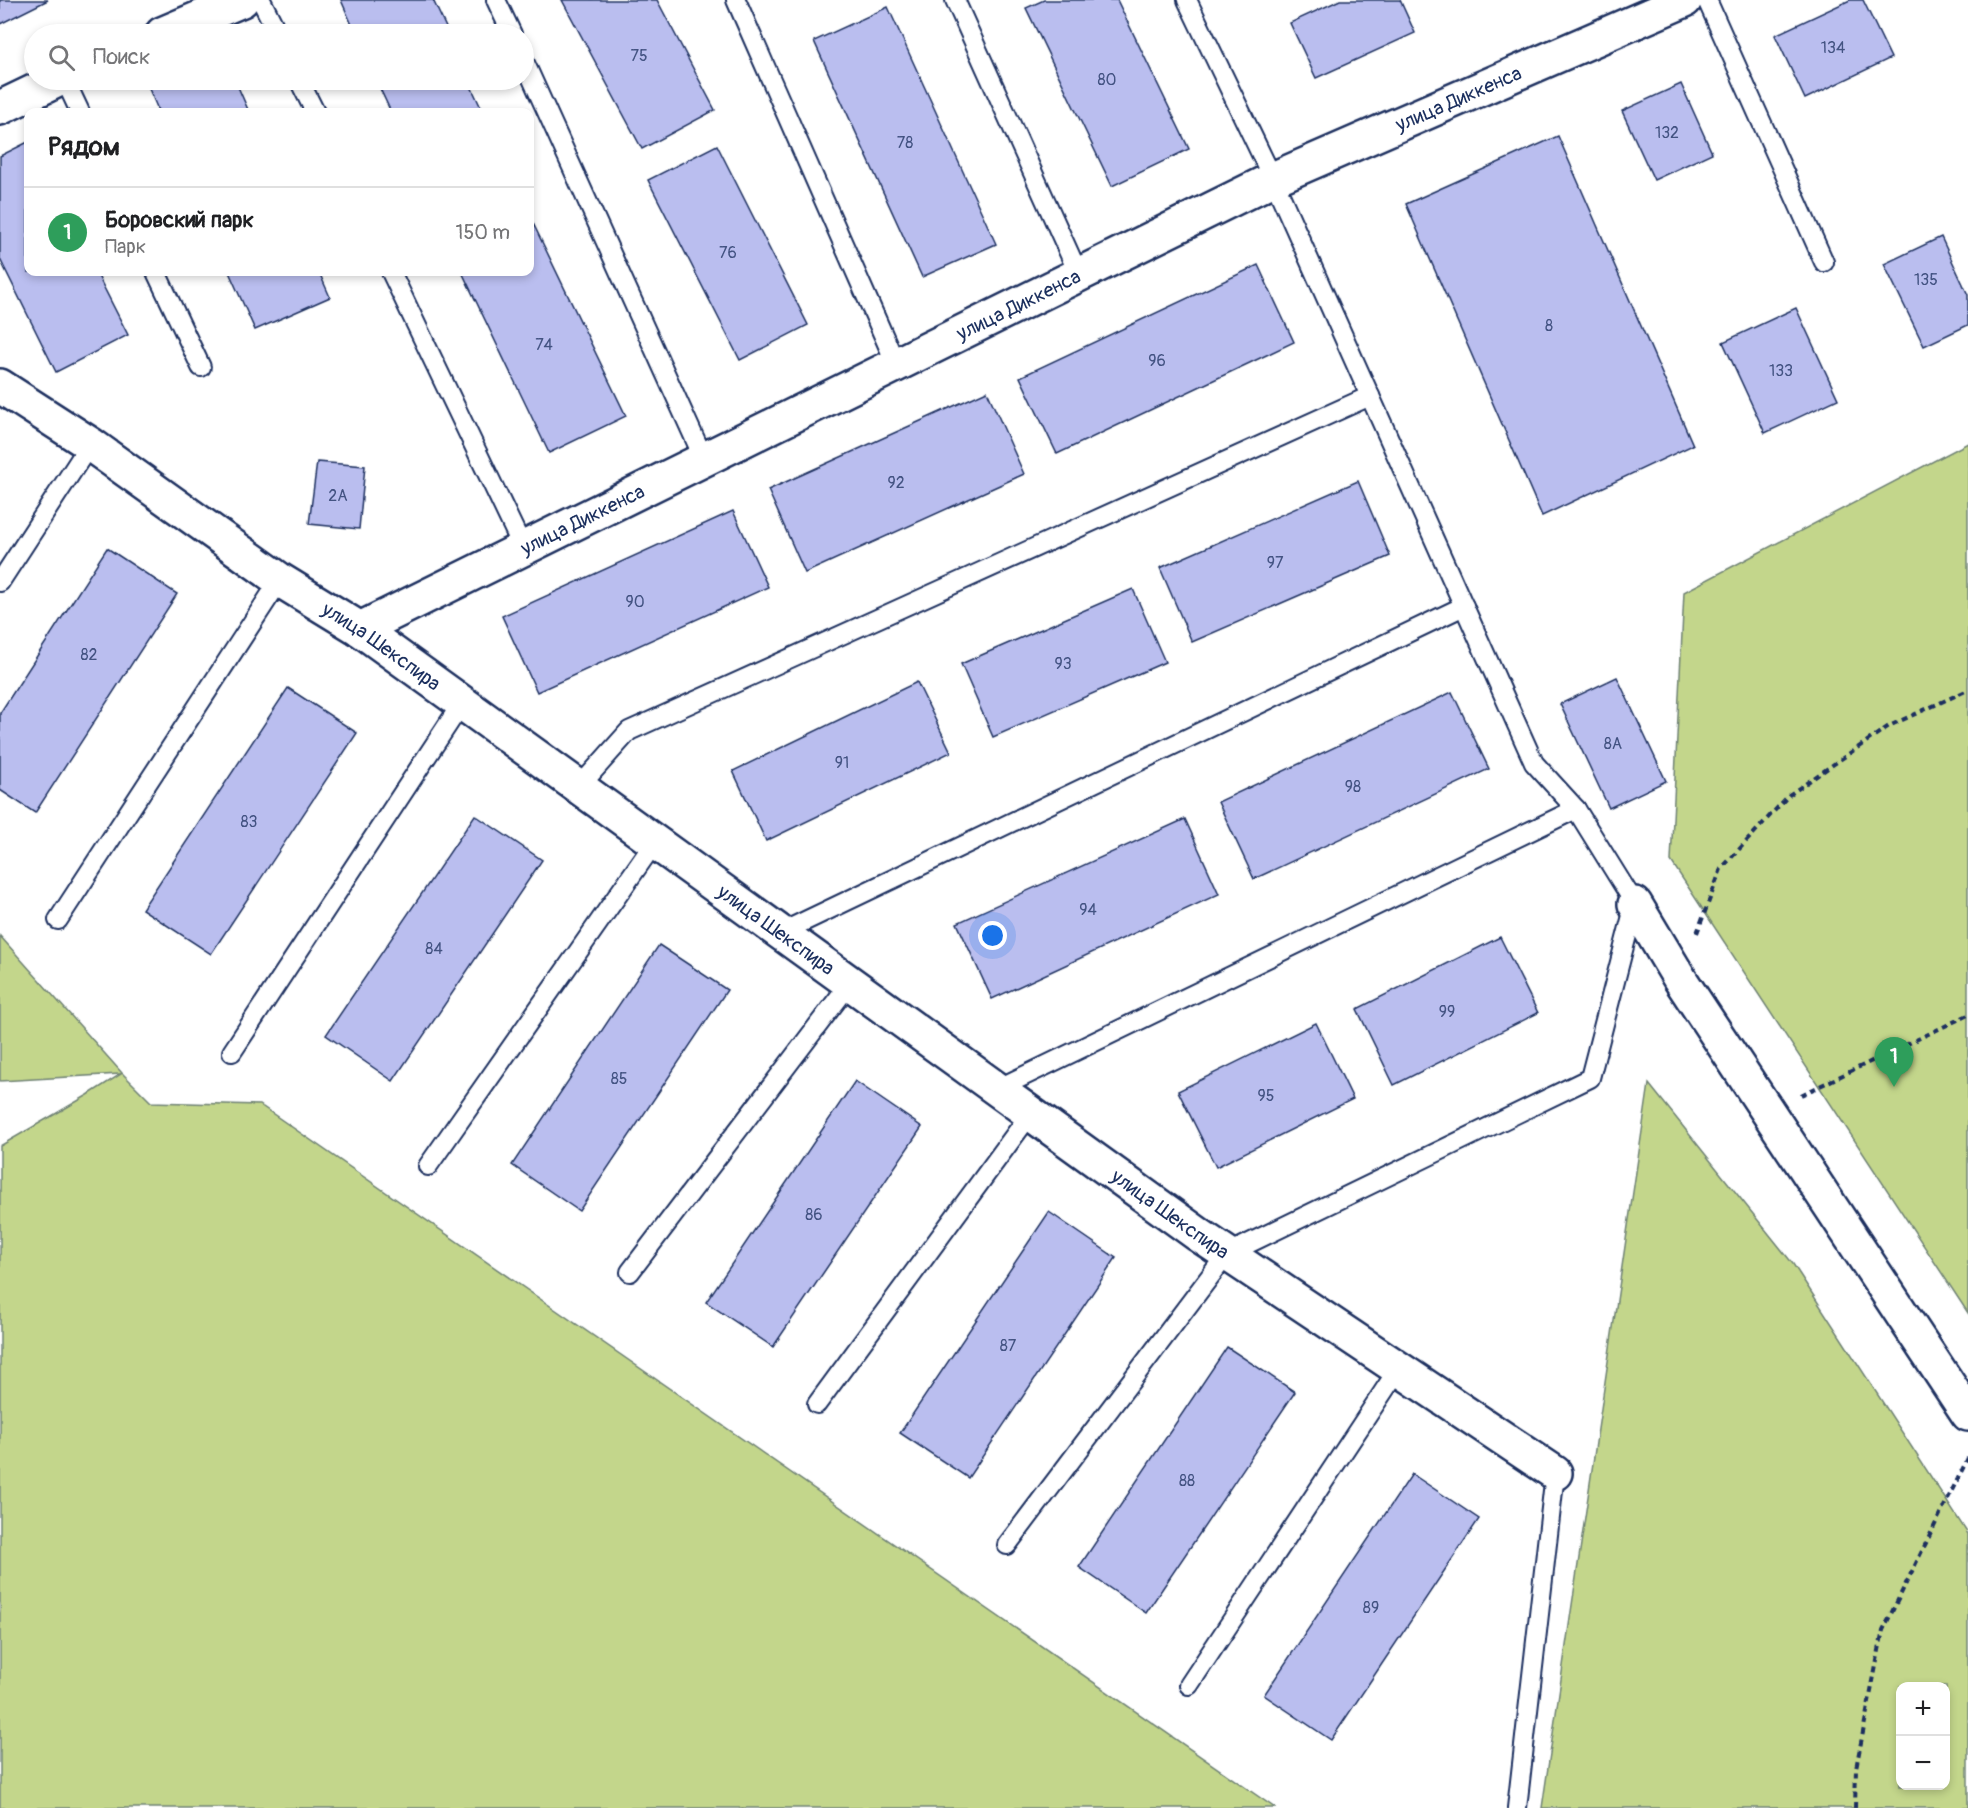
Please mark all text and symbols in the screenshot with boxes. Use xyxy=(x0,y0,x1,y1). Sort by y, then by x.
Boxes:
search box xyxy=(24,24,534,90)
house number: 134 xyxy=(1821,38,1845,58)
icon: search xyxy=(45,41,78,74)
text: Поиск xyxy=(93,43,150,71)
house number: 75 xyxy=(630,46,648,66)
street label: улица Диккенса xyxy=(1391,61,1526,138)
house number: 80 xyxy=(1098,70,1117,90)
house number: 132 xyxy=(1655,123,1679,143)
text: Рядом xyxy=(48,131,120,163)
house number: 78 xyxy=(897,133,913,153)
text: Боровский парк xyxy=(105,206,254,234)
text: 1 xyxy=(64,220,71,245)
text: 150 m xyxy=(456,220,510,245)
text: Парк xyxy=(105,234,146,259)
house number: 76 xyxy=(719,243,737,263)
street label: улица Диккенса xyxy=(952,264,1085,346)
house number: 135 xyxy=(1914,270,1938,290)
house number: 8 xyxy=(1545,316,1553,336)
house number: 74 xyxy=(535,335,553,355)
house number: 96 xyxy=(1148,351,1166,371)
house number: 133 xyxy=(1769,361,1793,381)
house number: 92 xyxy=(887,473,905,493)
street label: улица Диккенса xyxy=(516,479,649,561)
house number: 2А xyxy=(328,486,348,506)
house number: 97 xyxy=(1267,553,1284,573)
house number: 90 xyxy=(625,592,645,612)
street label: улица Шекспира xyxy=(317,596,446,696)
house number: 82 xyxy=(80,645,98,665)
house number: 93 xyxy=(1054,654,1072,674)
house number: 8А xyxy=(1604,734,1622,754)
house number: 91 xyxy=(835,753,849,773)
house number: 98 xyxy=(1345,777,1361,797)
house number: 83 xyxy=(241,812,258,832)
street label: улица Шекспира xyxy=(712,879,840,981)
house number: 94 xyxy=(1079,900,1097,920)
your location xyxy=(978,921,1007,950)
house number: 84 xyxy=(425,939,443,959)
house number: 99 xyxy=(1439,1002,1455,1022)
pin: 1 xyxy=(1874,1038,1914,1087)
house number: 85 xyxy=(611,1069,627,1089)
house number: 95 xyxy=(1258,1086,1274,1106)
street label: улица Шекспира xyxy=(1106,1163,1234,1265)
house number: 86 xyxy=(805,1205,823,1225)
house number: 87 xyxy=(1000,1336,1017,1356)
house number: 88 xyxy=(1179,1471,1195,1491)
house number: 89 xyxy=(1363,1598,1379,1618)
map controls xyxy=(1896,1682,1950,1790)
button: + xyxy=(1896,1682,1950,1736)
button: − xyxy=(1896,1736,1950,1790)

